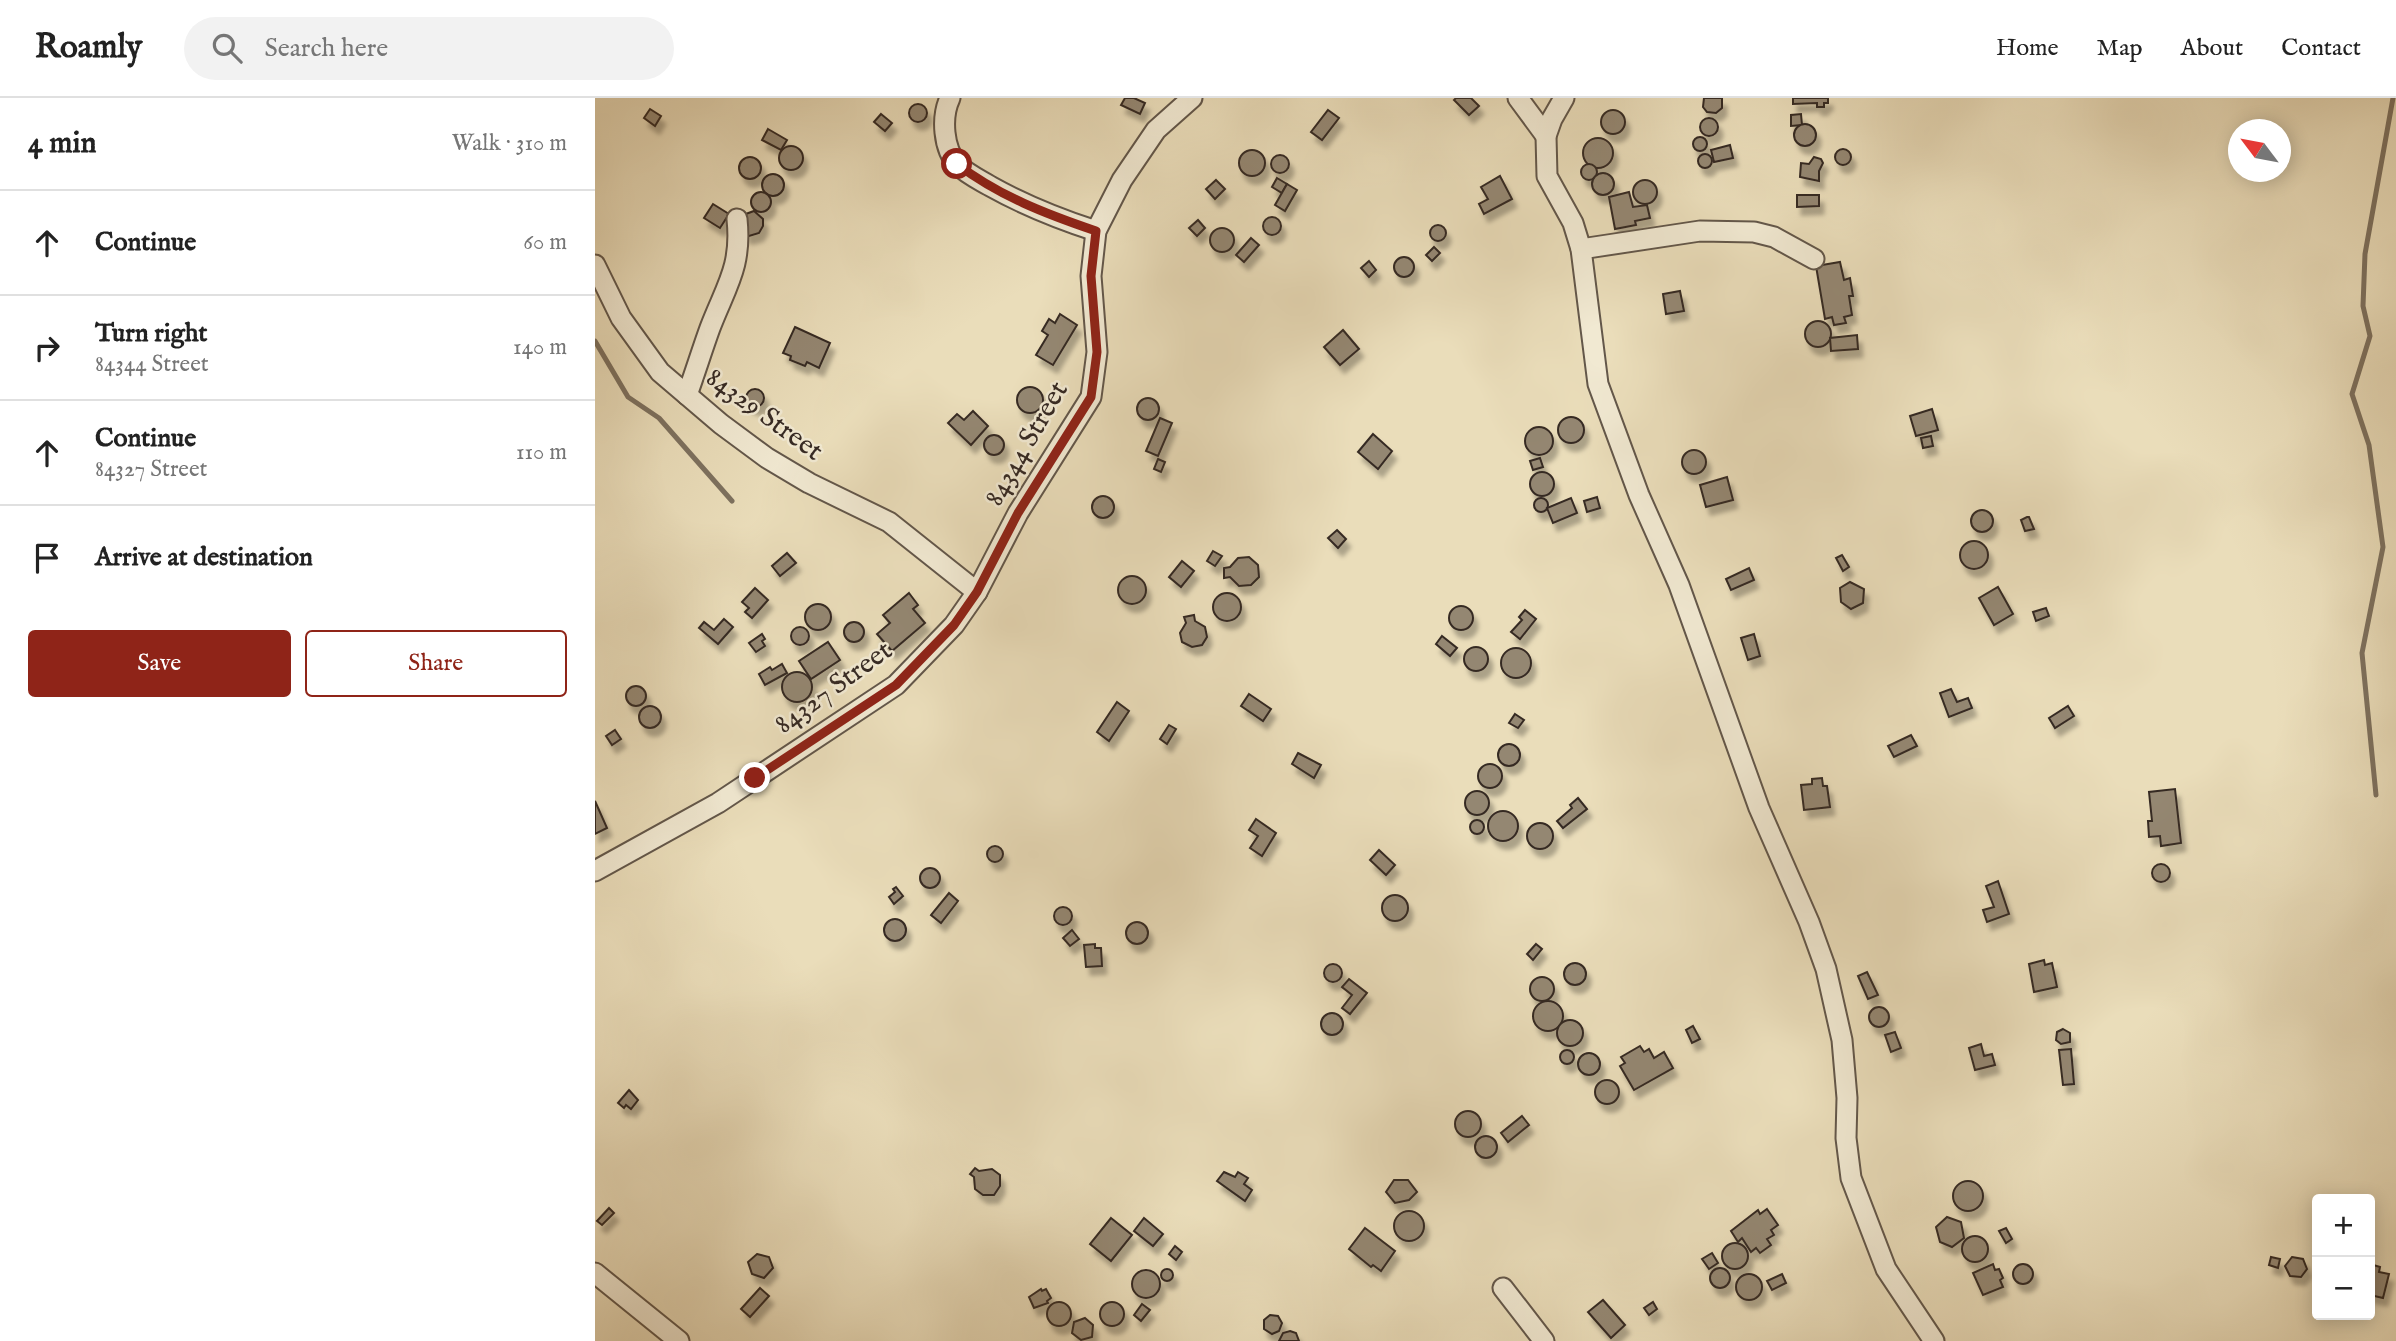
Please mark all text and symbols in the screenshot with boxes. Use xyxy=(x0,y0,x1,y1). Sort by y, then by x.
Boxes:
search box xyxy=(184,17,674,80)
text: Roamly xyxy=(35,27,142,69)
icon: search xyxy=(208,29,246,67)
text: Search here xyxy=(264,32,388,65)
text: Home xyxy=(1996,33,2059,64)
text: Map xyxy=(2097,33,2143,64)
text: About xyxy=(2181,33,2243,64)
text: Contact xyxy=(2281,33,2361,64)
north arrow xyxy=(2228,119,2291,182)
text: 4 min xyxy=(28,125,96,163)
text: Walk · 310 m xyxy=(452,129,567,158)
route start xyxy=(941,148,972,179)
icon: ahead xyxy=(28,224,66,262)
text: Continue xyxy=(95,226,196,259)
text: 60 m xyxy=(523,228,567,257)
text: Turn right xyxy=(95,317,208,350)
icon: right xyxy=(28,329,66,367)
text: 140 m xyxy=(513,333,567,362)
text: 84344 Street xyxy=(95,350,209,379)
street label: 84329 Street xyxy=(699,361,830,469)
street label: 84344 Street xyxy=(977,375,1077,513)
text: Continue xyxy=(95,422,196,455)
icon: ahead xyxy=(28,434,66,472)
text: 110 m xyxy=(516,438,567,467)
text: 84327 Street xyxy=(95,455,207,484)
icon: arrive xyxy=(28,539,66,577)
text: Arrive at destination xyxy=(95,541,313,574)
button: Save xyxy=(28,630,291,697)
button: Share xyxy=(305,630,567,697)
street label: 84327 Street xyxy=(768,633,900,742)
route end xyxy=(739,762,770,793)
map controls xyxy=(2312,1194,2375,1320)
button: + xyxy=(2312,1194,2375,1257)
button: − xyxy=(2312,1257,2375,1320)

